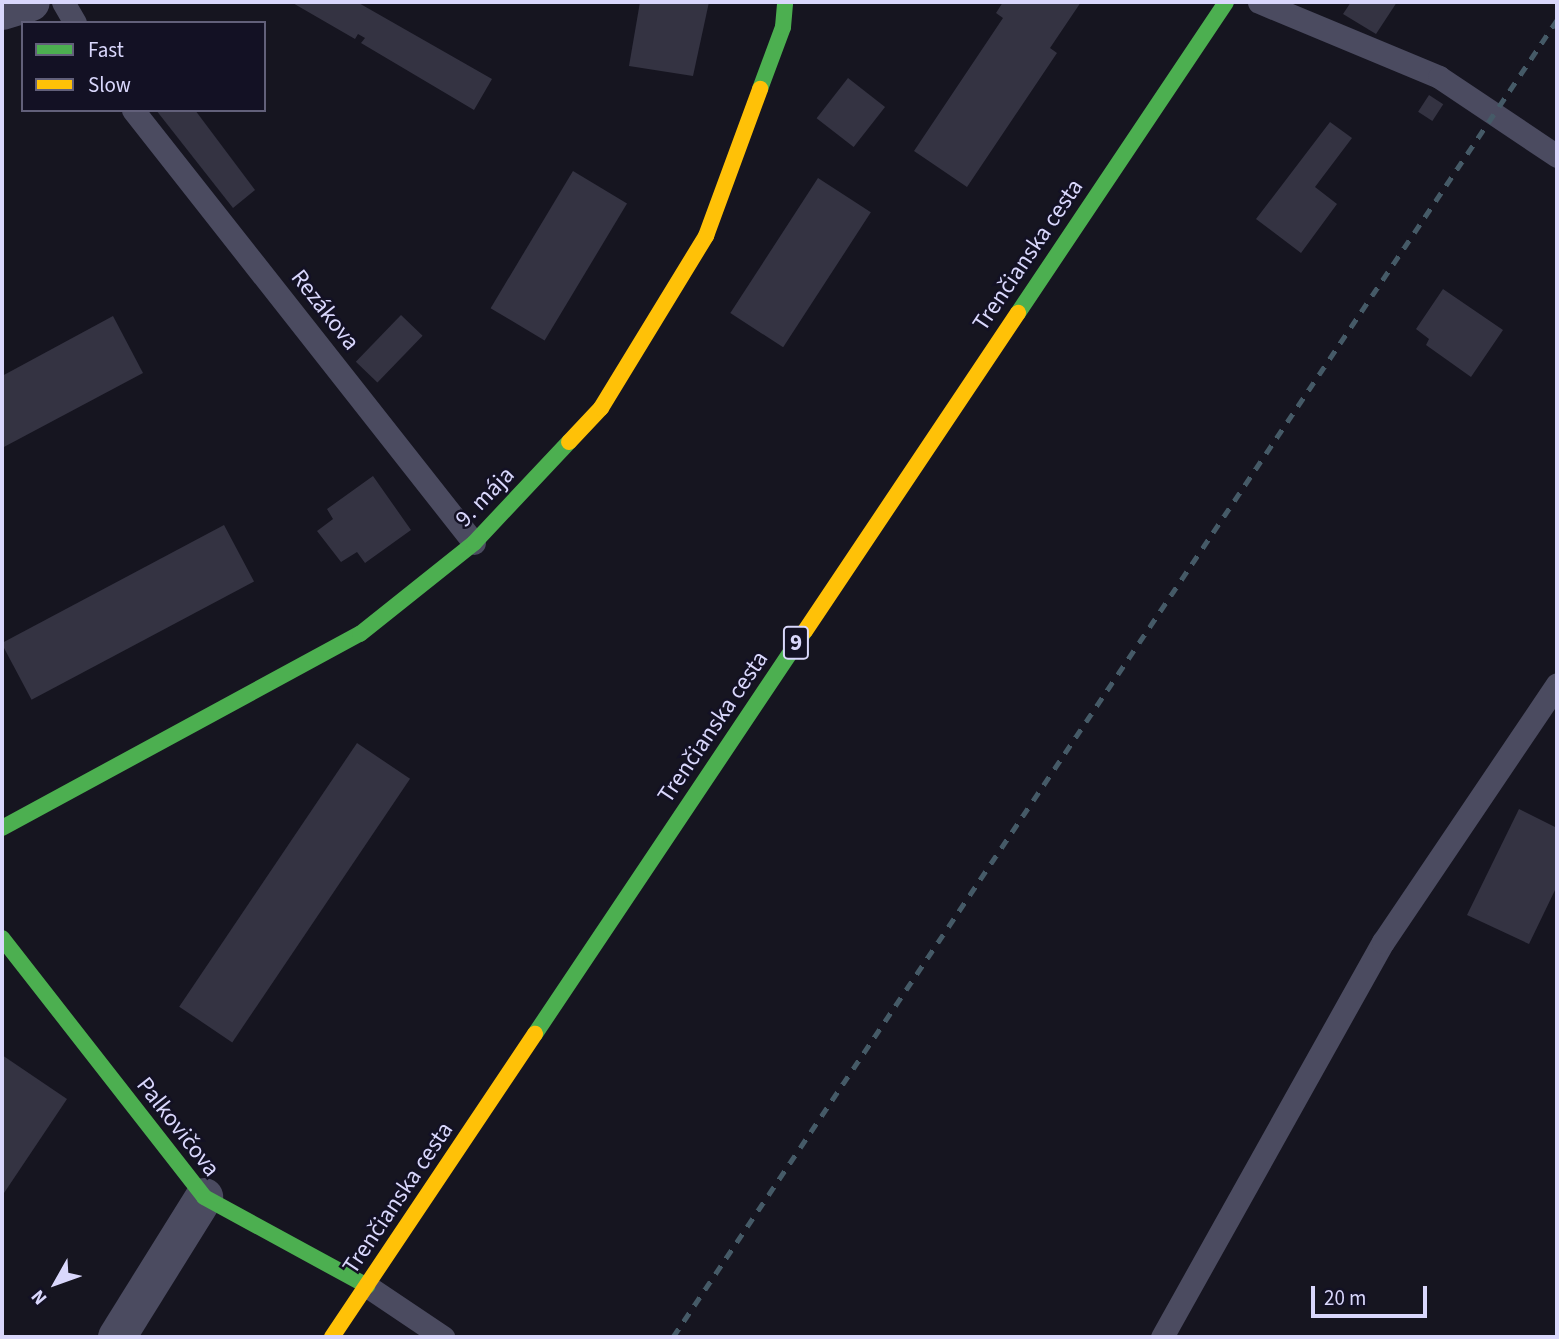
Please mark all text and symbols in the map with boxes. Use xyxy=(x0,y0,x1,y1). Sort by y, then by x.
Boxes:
legend xyxy=(21,21,266,112)
text: Fast xyxy=(88,35,124,65)
text: Slow xyxy=(88,70,131,100)
street label: Trenčianska cesta xyxy=(967,174,1089,336)
street label: Rezákova xyxy=(285,264,365,356)
street label: 9. mája xyxy=(449,461,521,533)
road number: 9 xyxy=(782,624,810,663)
street label: Trenčianska cesta xyxy=(652,646,774,808)
street label: Palkovičova xyxy=(130,1071,226,1183)
street label: Trenčianska cesta xyxy=(337,1117,459,1279)
north arrow xyxy=(21,1248,91,1318)
scale bar xyxy=(1314,1272,1430,1316)
text: N xyxy=(25,1283,54,1310)
text: 20 m xyxy=(1324,1283,1366,1313)

